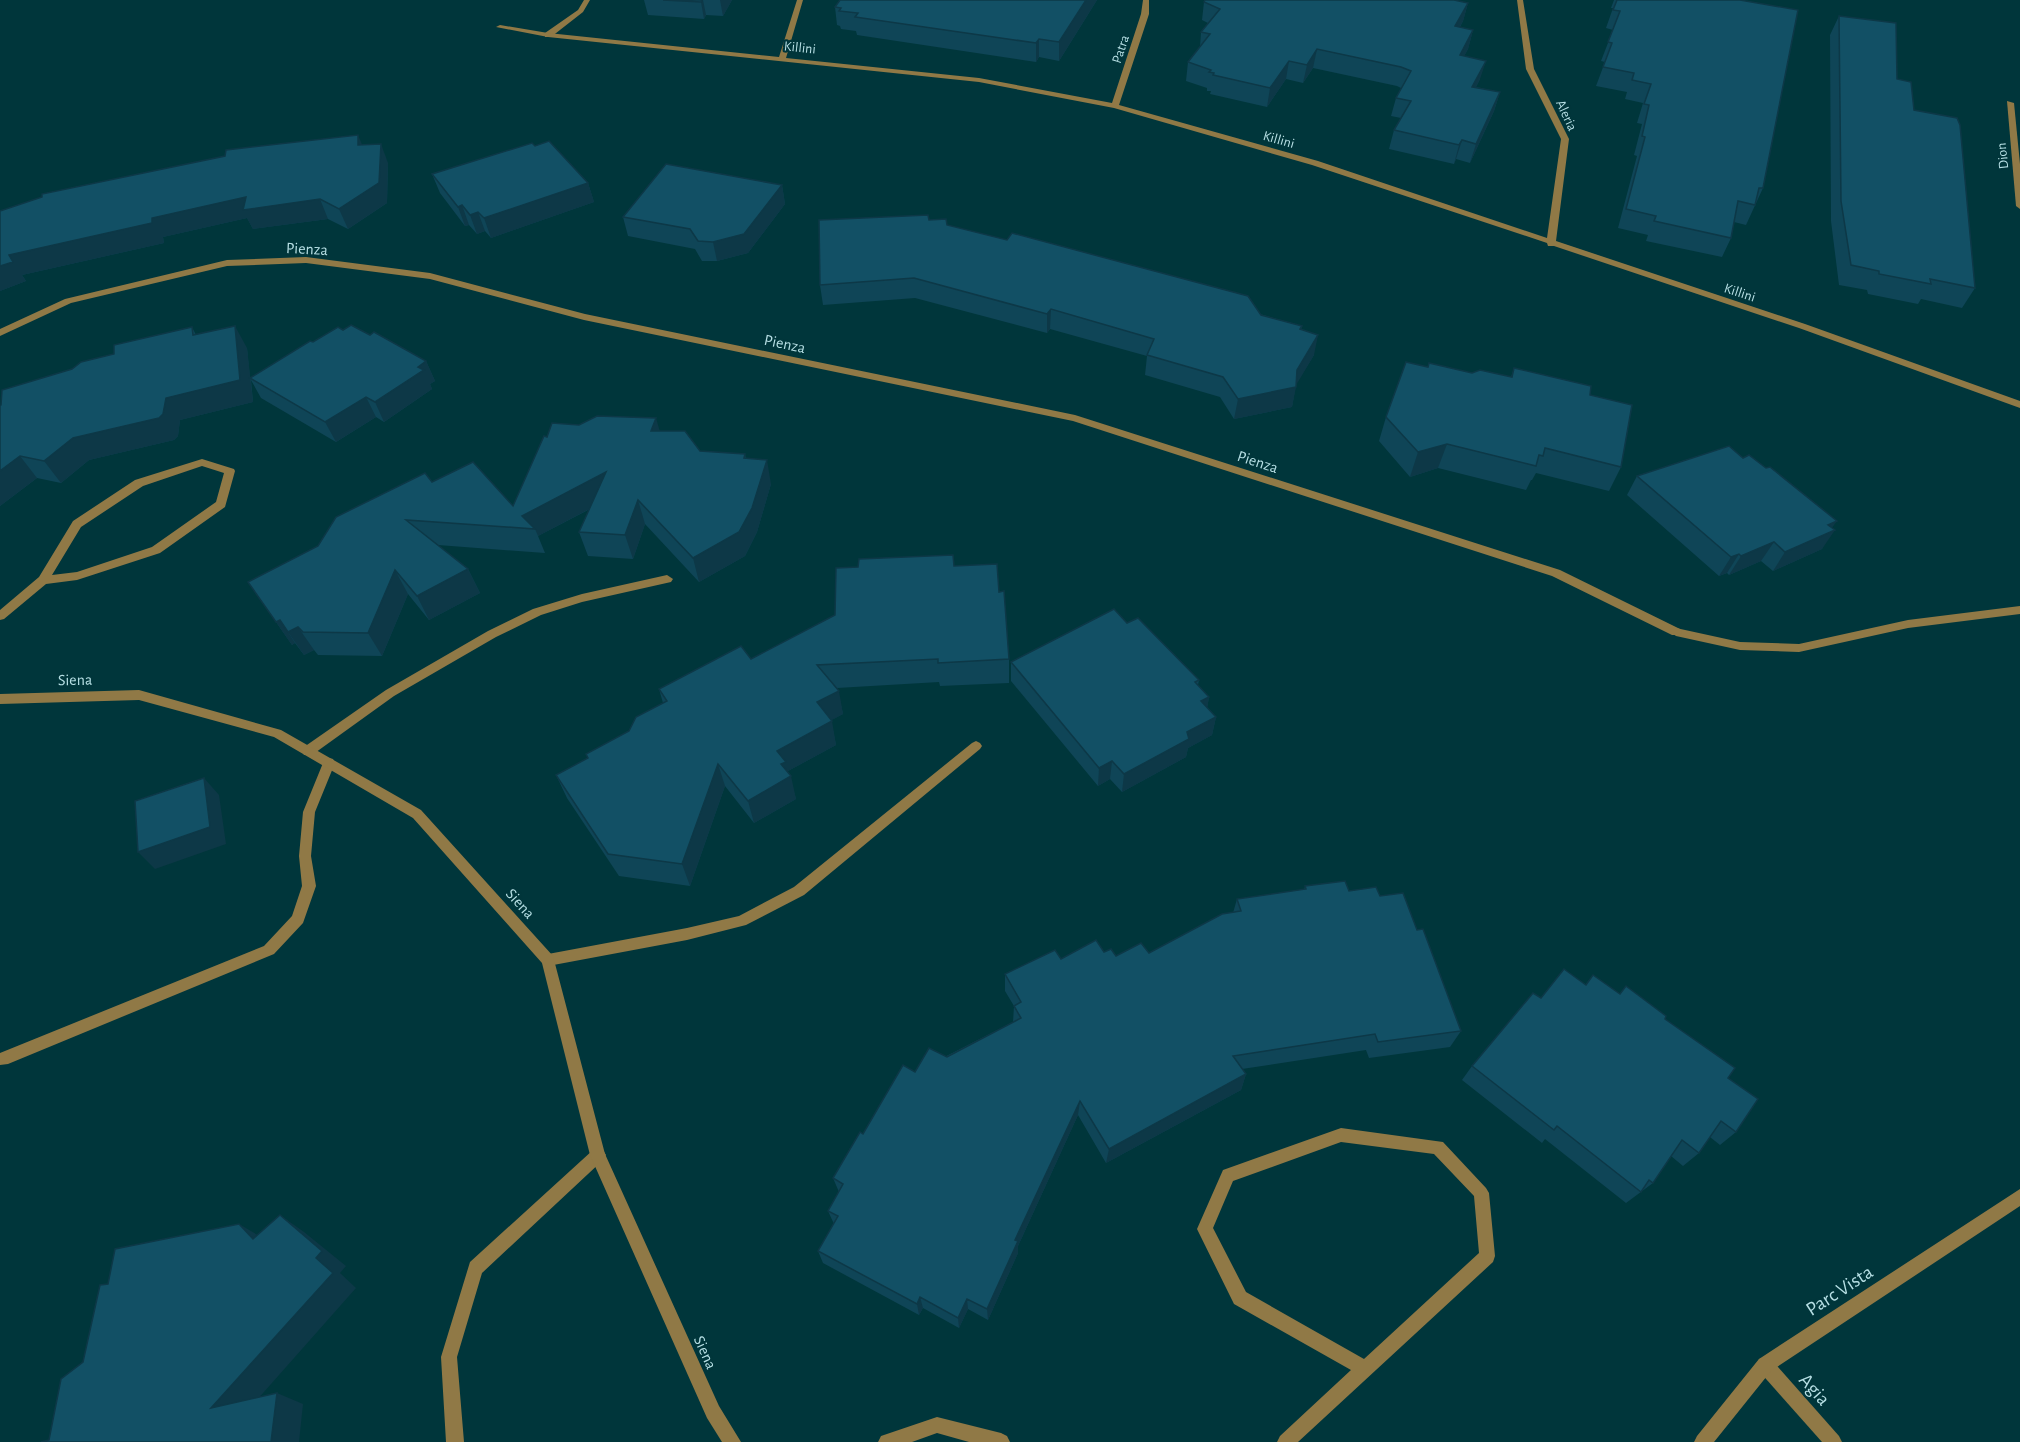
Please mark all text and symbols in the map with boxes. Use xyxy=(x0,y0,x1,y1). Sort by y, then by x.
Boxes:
street label: Patra xyxy=(1110,33,1132,65)
street label: Killini xyxy=(783,39,817,57)
street label: Aleria xyxy=(1553,98,1580,134)
street label: Killini xyxy=(1261,129,1296,151)
street label: Dion xyxy=(1995,142,2011,170)
street label: Pienza xyxy=(286,240,328,258)
street label: Killini xyxy=(1722,281,1757,305)
street label: Pienza xyxy=(763,332,807,356)
street label: Pienza xyxy=(1235,448,1280,476)
street label: Siena xyxy=(58,672,92,688)
street label: Siena xyxy=(503,886,538,922)
street label: Parc Vista xyxy=(1802,1262,1877,1320)
street label: Siena xyxy=(691,1333,719,1371)
street label: Agia xyxy=(1795,1370,1834,1410)

